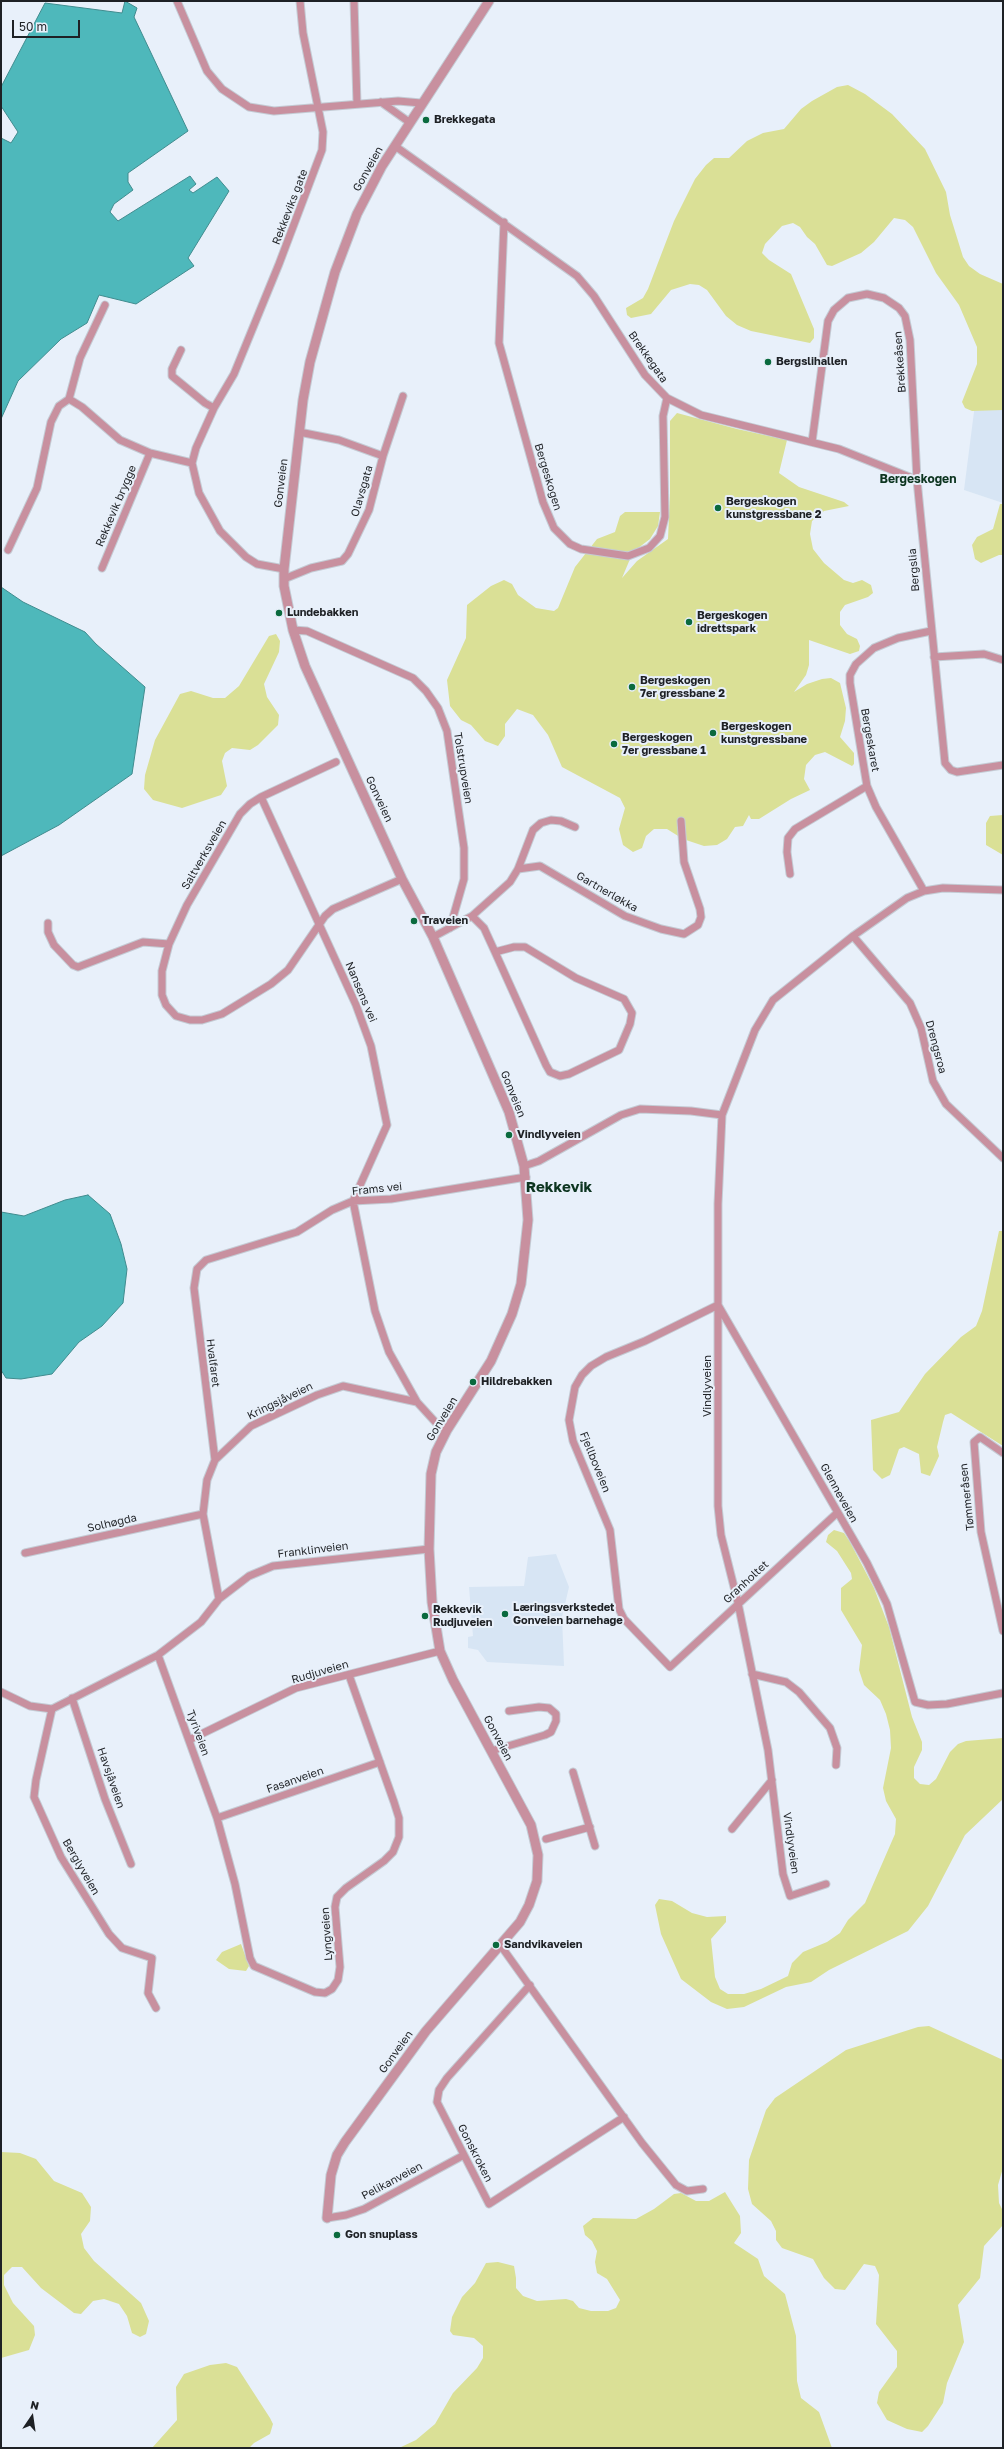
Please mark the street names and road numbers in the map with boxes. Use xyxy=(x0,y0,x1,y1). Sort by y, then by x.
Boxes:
street label: Gonveien xyxy=(350,144,386,194)
street label: Rekkeviks gate xyxy=(270,167,310,247)
street label: Brekkegata xyxy=(625,329,671,385)
street label: Brekkeåsen xyxy=(891,331,909,393)
street label: Bergeskogen xyxy=(532,442,564,512)
street label: Gonveien xyxy=(271,458,291,508)
street label: Rekkevik brygge xyxy=(93,463,139,549)
street label: Olavsgata xyxy=(348,464,376,518)
street label: Bergslia xyxy=(906,548,922,592)
street label: Bergeskaret xyxy=(858,707,882,773)
street label: Tolstrupveien xyxy=(451,731,475,805)
street label: Gonveien xyxy=(363,774,395,824)
street label: Saltverksveien xyxy=(179,818,229,892)
street label: Gartnerløkka xyxy=(574,869,640,915)
street label: Nansens vei xyxy=(342,960,380,1024)
street label: Drengsroa xyxy=(923,1019,949,1075)
street label: Gonveien xyxy=(498,1069,528,1119)
street label: Frams vei xyxy=(351,1180,403,1198)
street label: Hvalfaret xyxy=(203,1338,223,1388)
street label: Vindlyveien xyxy=(701,1355,715,1417)
street label: Kringsjåveien xyxy=(245,1379,315,1423)
street label: Gonveien xyxy=(424,1394,460,1444)
street label: Fjellboveien xyxy=(577,1430,613,1494)
street label: Glenneveien xyxy=(817,1461,861,1525)
street label: Tømmeråsen xyxy=(957,1463,977,1531)
street label: Solhøgda xyxy=(86,1511,138,1535)
street label: Franklinveien xyxy=(277,1539,349,1561)
street label: Granholtet xyxy=(721,1558,771,1606)
street label: Rudjuveien xyxy=(290,1658,350,1686)
street label: Tyriveien xyxy=(184,1708,212,1758)
street label: Gonveien xyxy=(481,1713,515,1763)
street label: Havsjåveien xyxy=(94,1746,128,1810)
street label: Fasanveien xyxy=(265,1764,325,1796)
street label: Vindlyveien xyxy=(780,1811,802,1875)
street label: Berglyveien xyxy=(60,1836,102,1898)
street label: Lyngveien xyxy=(319,1907,335,1961)
street label: Gonveien xyxy=(376,2028,416,2076)
street label: Gonskroken xyxy=(455,2122,495,2184)
street label: Pelikanveien xyxy=(359,2159,425,2203)

